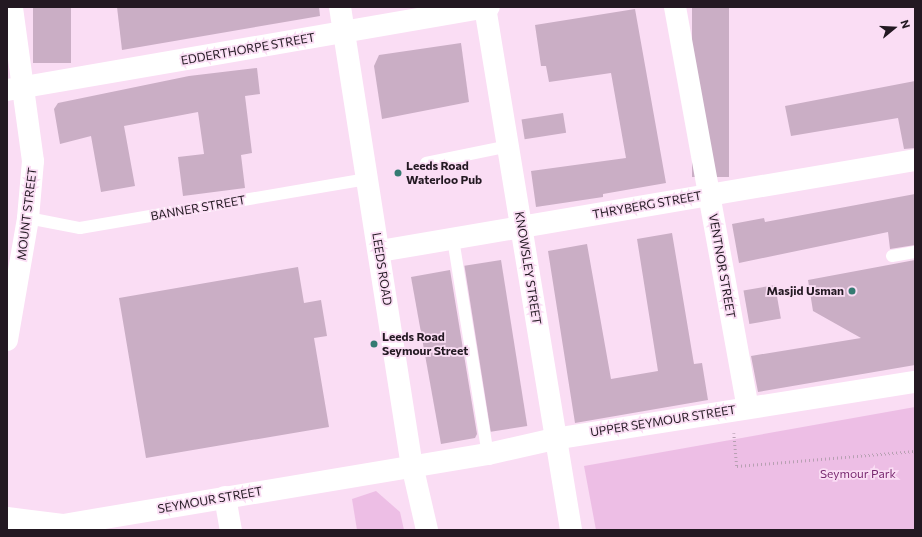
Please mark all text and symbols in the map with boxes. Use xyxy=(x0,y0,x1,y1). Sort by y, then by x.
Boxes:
north arrow xyxy=(874,8,914,48)
text: N xyxy=(898,18,913,30)
street label: EDDERTHORPE STREET xyxy=(180,30,316,68)
place label: Leeds Road Waterloo Pub xyxy=(406,159,482,187)
street label: MOUNT STREET xyxy=(14,167,40,261)
marker: Leeds Road Waterloo Pub xyxy=(393,168,403,178)
street label: THRYBERG STREET xyxy=(591,188,703,222)
street label: BANNER STREET xyxy=(149,193,247,223)
street label: KNOWSLEY STREET xyxy=(512,210,544,326)
street label: VENTNOR STREET xyxy=(706,213,738,319)
street label: LEEDS ROAD xyxy=(369,231,395,307)
place label: Masjid Usman xyxy=(767,284,844,298)
marker: Masjid Usman xyxy=(847,286,857,296)
place label: Leeds Road Seymour Street xyxy=(382,330,468,358)
marker: Leeds Road Seymour Street xyxy=(369,339,379,349)
street label: UPPER SEYMOUR STREET xyxy=(589,402,737,440)
park label: Seymour Park xyxy=(820,467,896,481)
street label: SEYMOUR STREET xyxy=(157,484,263,516)

